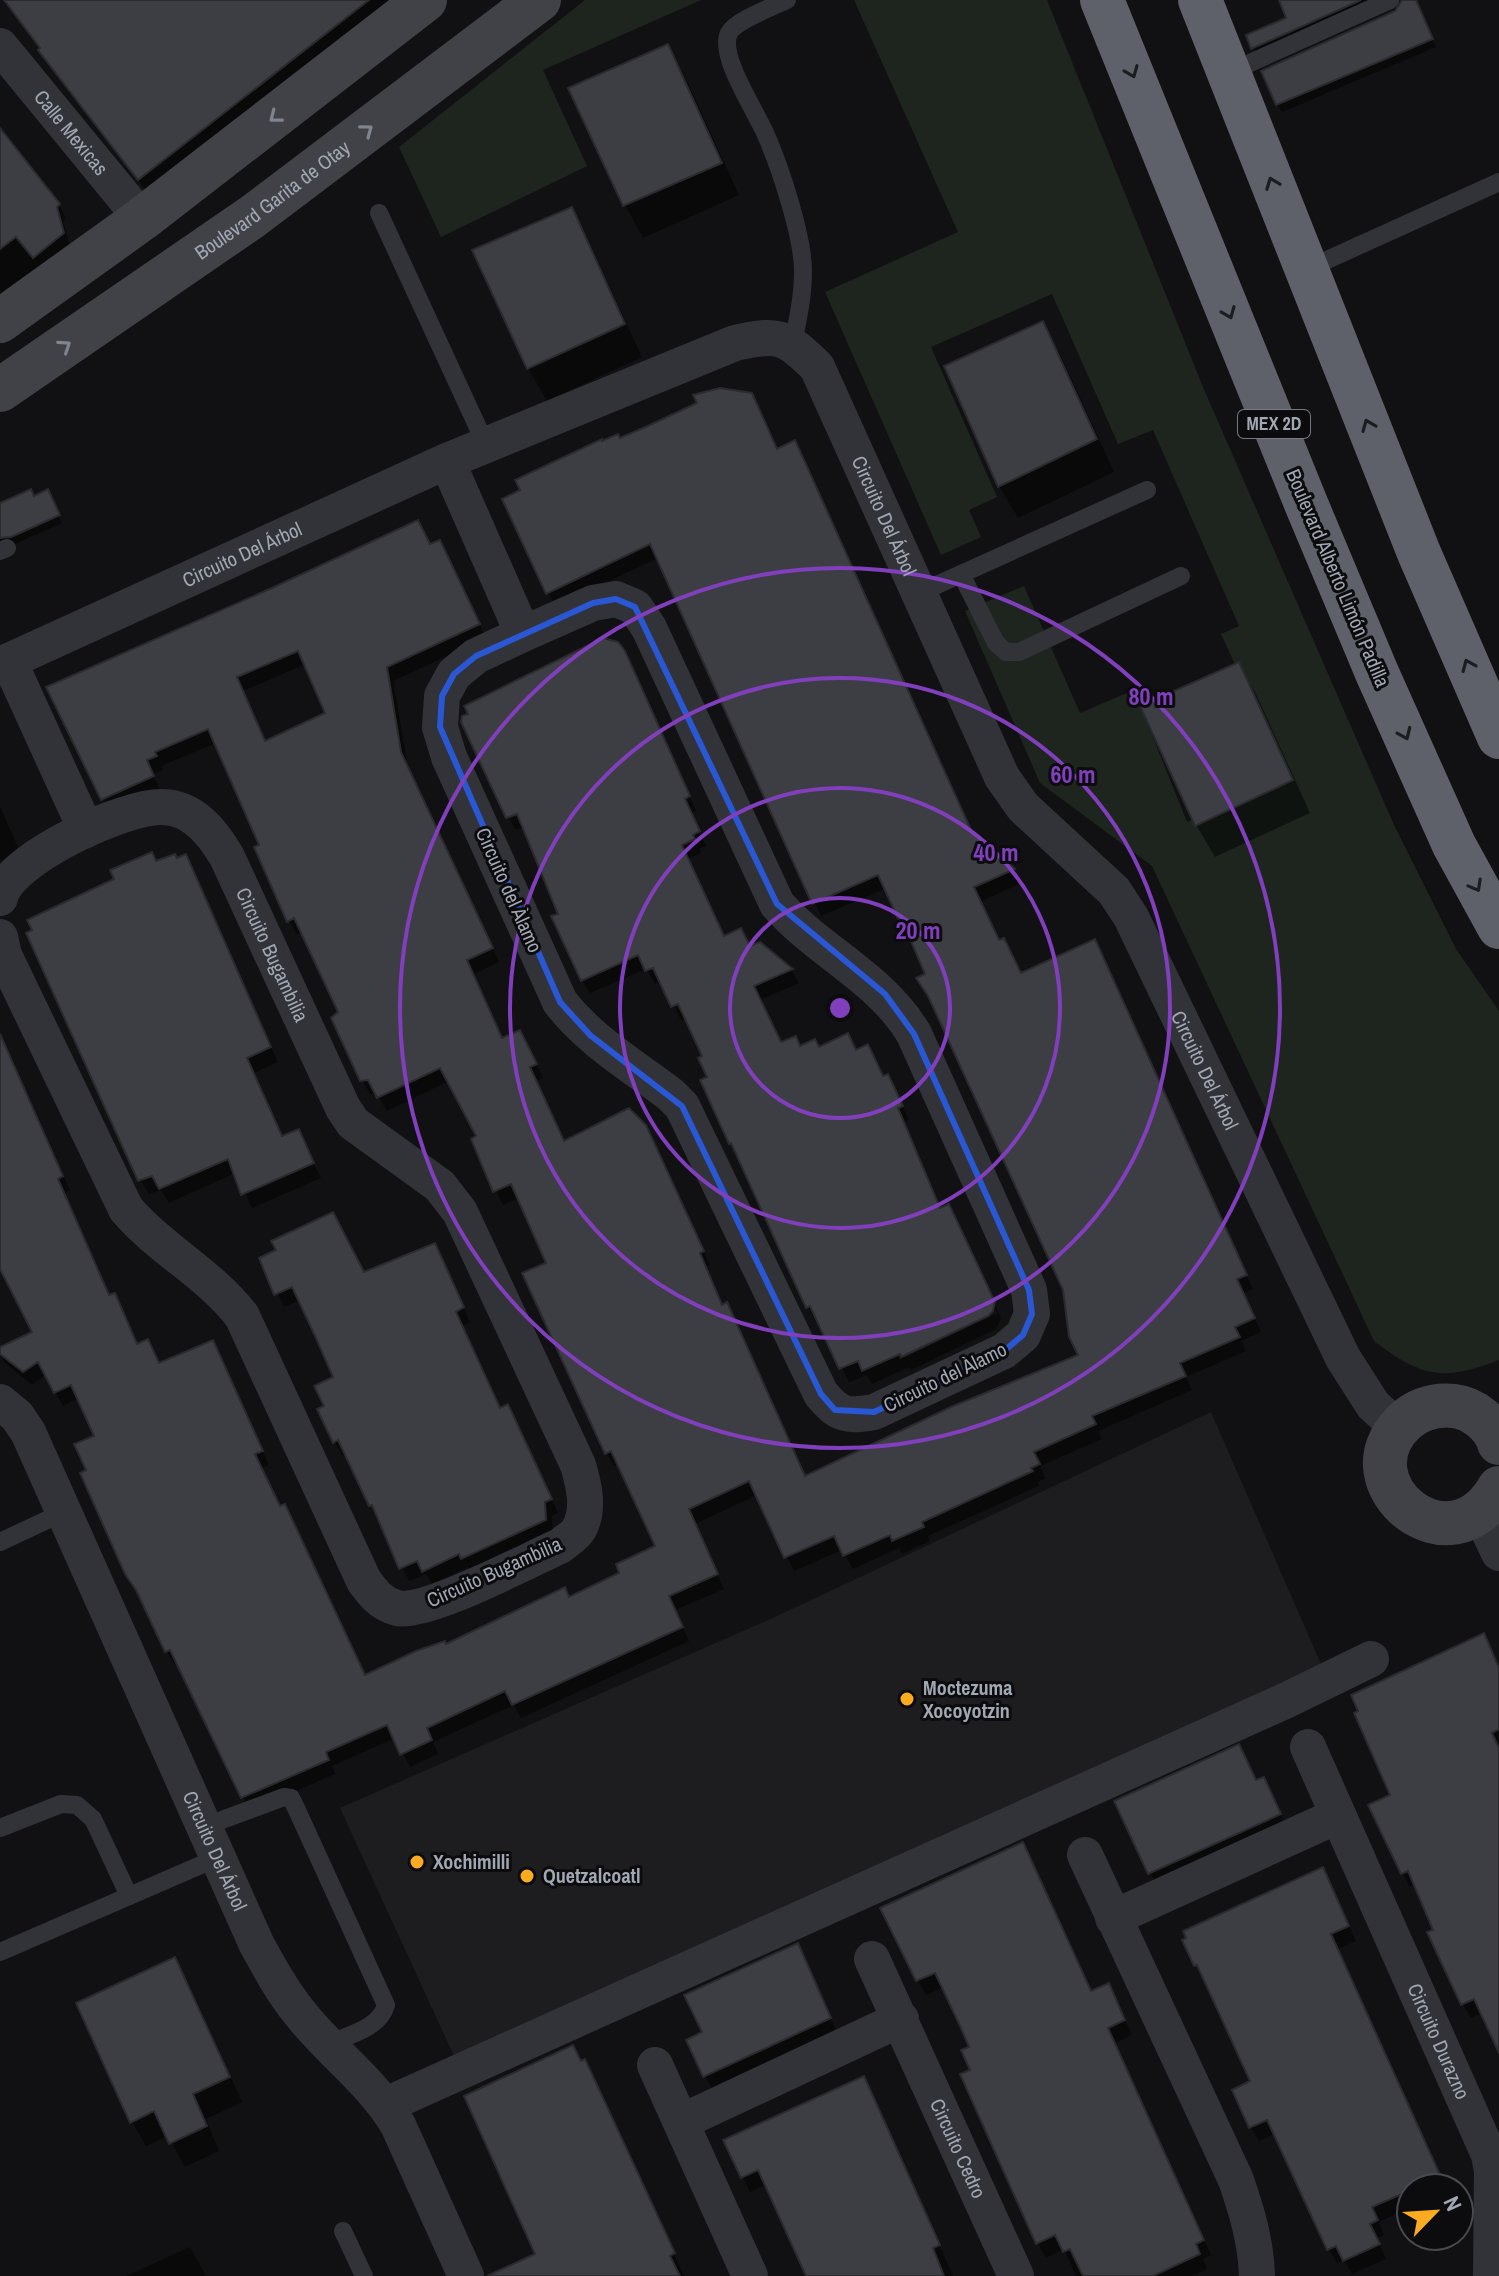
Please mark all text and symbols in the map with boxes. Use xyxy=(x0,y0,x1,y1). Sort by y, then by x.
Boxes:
one-way arrow xyxy=(1122,64,1138,78)
street label: Calle Mexicas xyxy=(28,84,115,181)
one-way arrow xyxy=(269,107,283,121)
one-way arrow xyxy=(358,125,373,139)
street label: Boulevard Garita de Otay xyxy=(189,133,356,265)
one-way arrow xyxy=(1265,177,1282,191)
one-way arrow xyxy=(1219,305,1236,319)
one-way arrow xyxy=(56,341,70,356)
road number: MEX 2D xyxy=(1238,410,1310,438)
one-way arrow xyxy=(1361,419,1378,433)
street label: Circuito Del Árbol xyxy=(846,451,923,580)
street label: Boulevard Alberto Limón Padilla xyxy=(1280,465,1397,691)
street label: Circuito Del Árbol xyxy=(178,515,306,593)
one-way arrow xyxy=(1461,659,1477,673)
text: 80 m xyxy=(1129,680,1173,712)
one-way arrow xyxy=(1395,726,1411,740)
text: 60 m xyxy=(1051,758,1095,790)
street label: Circuito del Àlamo xyxy=(470,823,549,956)
text: 40 m xyxy=(974,836,1018,868)
one-way arrow xyxy=(1467,878,1482,892)
street label: Circuito Bugambilia xyxy=(230,883,315,1026)
text: 20 m xyxy=(896,914,940,946)
centre of rings xyxy=(826,994,854,1022)
street label: Circuito Del Árbol xyxy=(1165,1006,1245,1134)
street label: Circuito del Àlamo xyxy=(879,1335,1011,1418)
street label: Circuito Bugambilia xyxy=(422,1530,565,1613)
place label: Moctezuma Xocoyotzin xyxy=(923,1674,1012,1724)
marker: Moctezuma Xocoyotzin xyxy=(898,1690,916,1708)
street label: Circuito Del Árbol xyxy=(177,1786,254,1915)
place label: Xochimilli xyxy=(433,1848,510,1875)
marker: Xochimilli xyxy=(408,1853,426,1871)
place label: Quetzalcoatl xyxy=(543,1862,641,1889)
marker: Quetzalcoatl xyxy=(518,1867,536,1885)
street label: Circuito Durazno xyxy=(1402,1979,1477,2103)
street label: Circuito Cedro xyxy=(924,2094,993,2202)
north arrow xyxy=(1395,2172,1475,2252)
text: N xyxy=(1437,2191,1469,2216)

